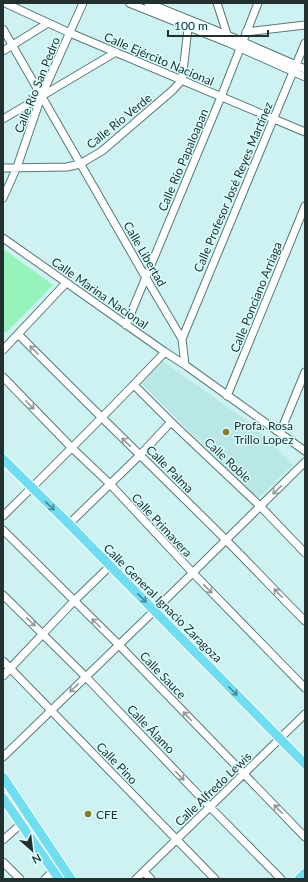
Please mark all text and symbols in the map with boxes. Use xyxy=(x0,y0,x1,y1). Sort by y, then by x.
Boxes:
scale bar xyxy=(168,12,268,38)
text: 100 m xyxy=(174,18,208,33)
street label: Calle Ejército Nacional xyxy=(102,29,216,89)
street label: Calle Río San Pedro xyxy=(11,35,63,135)
street label: Calle Río Verde xyxy=(83,90,155,152)
street label: Calle Profesor José Reyes Martínez xyxy=(190,99,276,274)
street label: Calle Río Papaloapan xyxy=(155,106,211,214)
street label: Calle Libertad xyxy=(120,219,170,289)
street label: Calle Ponciano Arriaga xyxy=(227,239,285,355)
street label: Calle Marina Nacional xyxy=(49,254,151,332)
one-way arrow xyxy=(29,346,39,355)
one-way arrow xyxy=(25,400,35,410)
place label: Profa. Rosa Trillo Lopez xyxy=(234,418,294,447)
marker: Profa. Rosa Trillo Lopez xyxy=(221,427,231,437)
street label: Calle Roble xyxy=(201,434,255,486)
one-way arrow xyxy=(121,437,131,447)
street label: Calle Palma xyxy=(143,442,197,496)
one-way arrow xyxy=(272,485,282,494)
street label: Calle Primavera xyxy=(129,490,195,560)
one-way arrow xyxy=(45,501,55,511)
street label: Calle General Ignacio Zaragoza xyxy=(101,541,225,665)
one-way arrow xyxy=(204,584,213,594)
one-way arrow xyxy=(273,588,283,598)
one-way arrow xyxy=(137,593,147,603)
one-way arrow xyxy=(26,617,36,627)
one-way arrow xyxy=(91,618,101,628)
street label: Calle Sauce xyxy=(137,648,189,702)
one-way arrow xyxy=(69,683,79,693)
one-way arrow xyxy=(228,686,238,696)
street label: Calle Álamo xyxy=(124,701,178,757)
one-way arrow xyxy=(182,711,192,721)
street label: Calle Pino xyxy=(93,739,141,787)
street label: Calle Alfredo Lewis xyxy=(172,749,254,829)
one-way arrow xyxy=(175,771,185,781)
one-way arrow xyxy=(273,804,283,814)
place label: CFE xyxy=(96,807,118,822)
marker: CFE xyxy=(83,809,93,819)
north arrow xyxy=(12,830,52,870)
text: N xyxy=(30,852,44,867)

